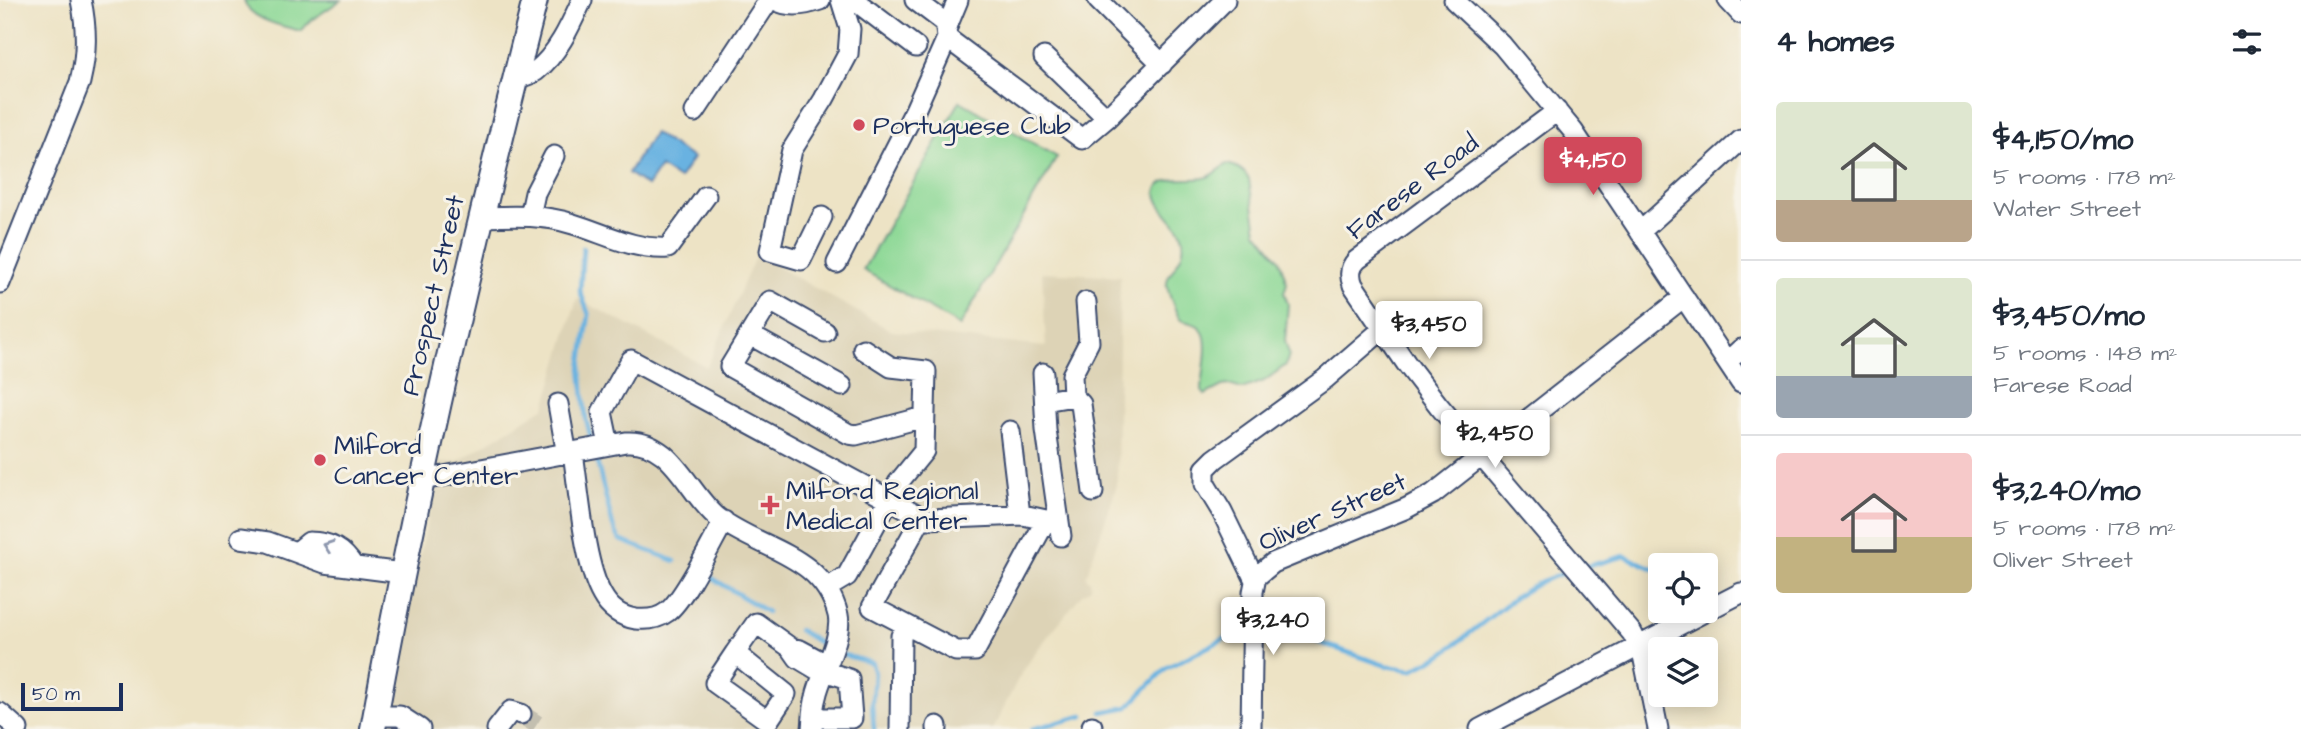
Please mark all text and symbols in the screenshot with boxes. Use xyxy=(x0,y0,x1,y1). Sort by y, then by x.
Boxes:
text: 4 homes xyxy=(1776,21,1895,63)
icon: filters xyxy=(2228,23,2266,61)
place label: Portuguese Club xyxy=(873,108,1071,146)
marker: Portuguese Club xyxy=(851,117,867,133)
text: $4,150/mo xyxy=(1993,119,2133,161)
street label: Farese Road xyxy=(1339,125,1486,248)
icon: home xyxy=(1832,130,1916,214)
pin: $4,150 xyxy=(1536,138,1650,197)
text: $4,150 xyxy=(1560,144,1626,176)
text: 5 rooms · 178 m² xyxy=(1993,161,2176,193)
street label: Prospect Street xyxy=(392,191,474,399)
text: Water Street xyxy=(1993,193,2141,225)
text: $3,450/mo xyxy=(1993,295,2145,337)
pin: $3,450 xyxy=(1372,302,1486,361)
icon: home xyxy=(1832,306,1916,390)
text: $3,450 xyxy=(1391,308,1467,340)
text: 5 rooms · 148 m² xyxy=(1993,337,2177,369)
text: Farese Road xyxy=(1993,369,2132,401)
pin: $2,450 xyxy=(1438,410,1552,470)
text: $2,450 xyxy=(1457,417,1533,449)
place label: Milford Cancer Center xyxy=(334,428,518,494)
marker: Milford Cancer Center xyxy=(312,452,328,468)
street label: Oliver Street xyxy=(1253,463,1412,560)
text: $3,240/mo xyxy=(1993,470,2141,512)
place label: Milford Regional Medical Center xyxy=(786,473,979,539)
icon: home xyxy=(1832,481,1916,565)
marker: Milford Regional Medical Center xyxy=(760,495,780,515)
text: 5 rooms · 178 m² xyxy=(1993,512,2176,544)
one-way arrow xyxy=(322,540,335,554)
text: Oliver Street xyxy=(1993,544,2133,576)
map controls xyxy=(1648,553,1718,707)
button: locate xyxy=(1648,553,1718,623)
pin: $3,240 xyxy=(1216,598,1330,657)
text: $3,240 xyxy=(1237,604,1309,636)
button: layers xyxy=(1648,637,1718,707)
scale bar xyxy=(21,680,122,712)
text: 50 m xyxy=(32,681,80,708)

